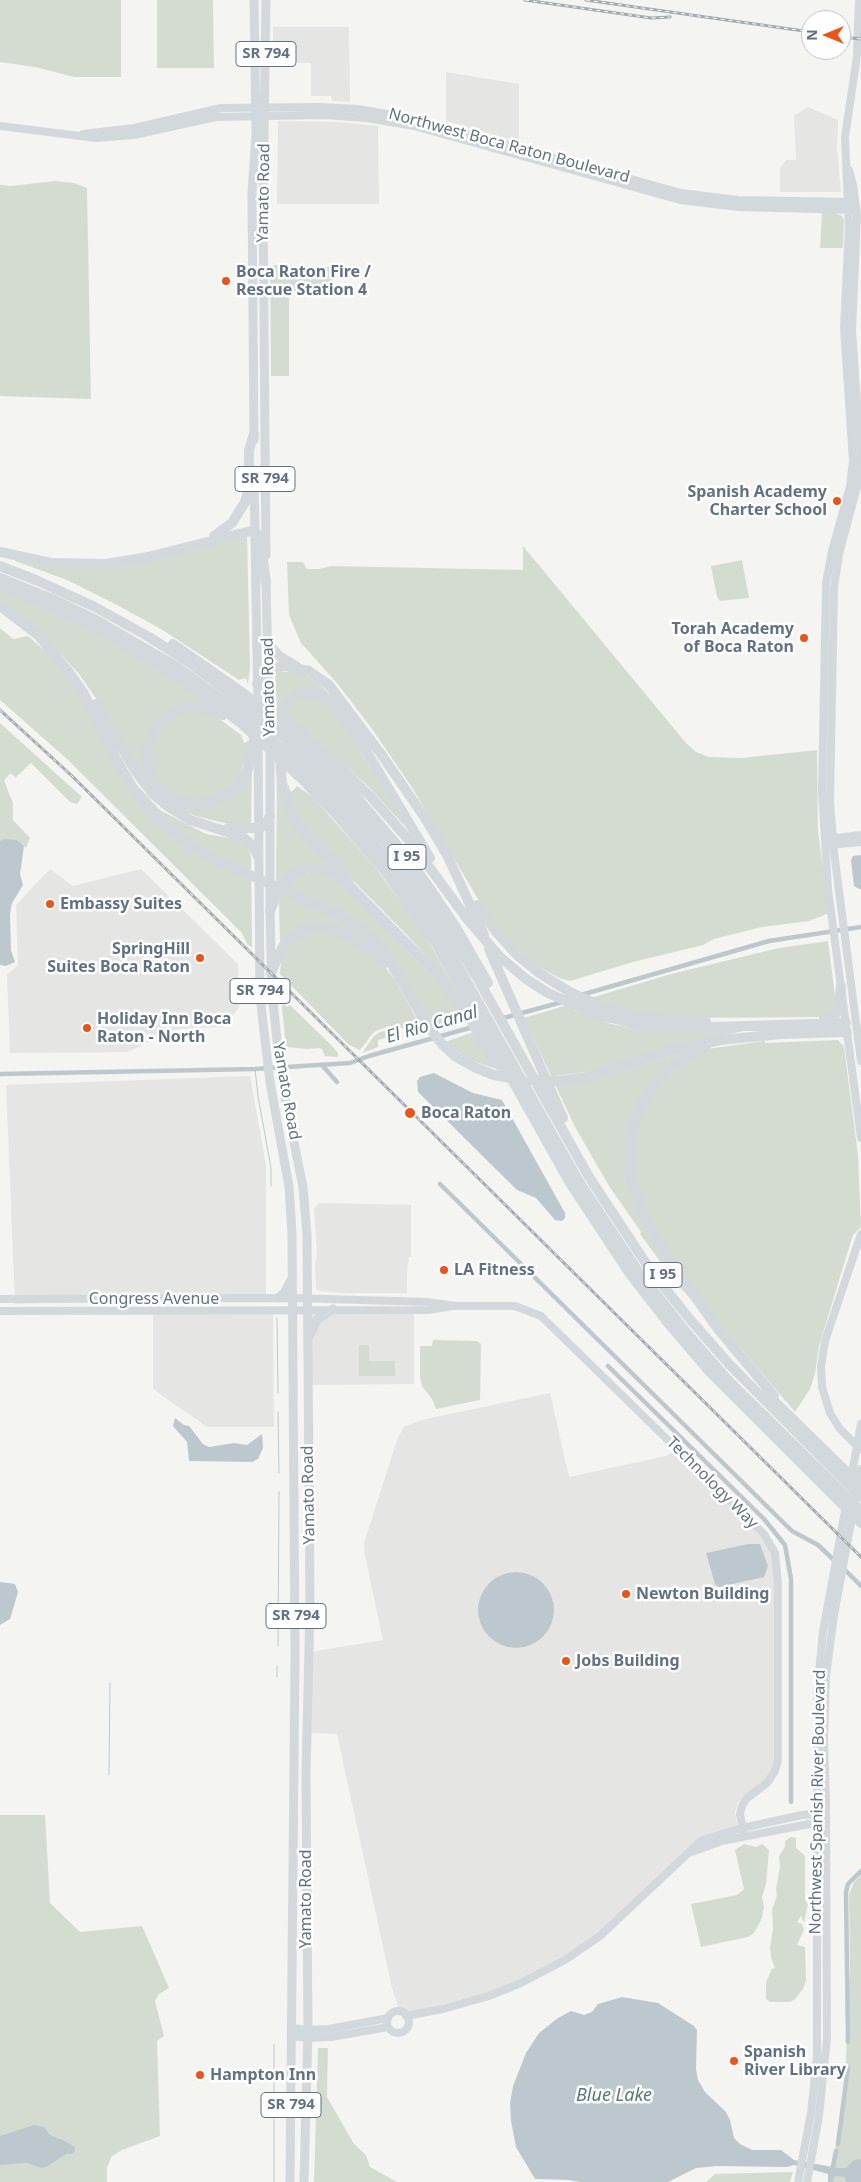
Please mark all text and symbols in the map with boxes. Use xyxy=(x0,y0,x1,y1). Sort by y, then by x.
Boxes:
north arrow xyxy=(801,10,851,60)
text: N xyxy=(802,29,821,41)
road number: SR 794 xyxy=(236,42,296,66)
street label: Northwest Boca Raton Boulevard xyxy=(386,105,632,187)
street label: Yamato Road xyxy=(254,143,274,243)
place label: Boca Raton Fire / Rescue Station 4 xyxy=(236,262,371,300)
marker: Boca Raton Fire / Rescue Station 4 xyxy=(220,275,232,287)
road number: SR 794 xyxy=(235,466,295,492)
place label: Spanish Academy Charter School xyxy=(687,482,827,520)
marker: Spanish Academy Charter School xyxy=(831,495,843,507)
place label: Torah Academy of Boca Raton xyxy=(672,619,794,657)
marker: Torah Academy of Boca Raton xyxy=(798,632,810,644)
street label: Yamato Road xyxy=(259,637,279,737)
road number: I 95 xyxy=(388,844,426,870)
place label: Embassy Suites xyxy=(60,894,182,914)
marker: Embassy Suites xyxy=(44,898,56,910)
place label: SpringHill Suites Boca Raton xyxy=(47,939,190,977)
marker: SpringHill Suites Boca Raton xyxy=(194,952,206,964)
road number: SR 794 xyxy=(230,978,290,1004)
water label: El Rio Canal xyxy=(384,1002,480,1048)
place label: Holiday Inn Boca Raton - North xyxy=(97,1009,231,1047)
marker: Holiday Inn Boca Raton - North xyxy=(81,1022,93,1034)
street label: Yamato Road xyxy=(268,1040,304,1142)
place label: Boca Raton xyxy=(421,1103,511,1123)
marker: Boca Raton xyxy=(403,1106,417,1120)
place label: LA Fitness xyxy=(454,1260,535,1280)
road number: I 95 xyxy=(644,1262,682,1288)
marker: LA Fitness xyxy=(438,1264,450,1276)
street label: Congress Avenue xyxy=(89,1289,219,1309)
street label: Technology Way xyxy=(662,1433,762,1533)
street label: Yamato Road xyxy=(299,1445,319,1545)
place label: Newton Building xyxy=(636,1584,769,1604)
marker: Newton Building xyxy=(620,1588,632,1600)
road number: SR 794 xyxy=(266,1604,326,1628)
place label: Jobs Building xyxy=(576,1651,680,1671)
marker: Jobs Building xyxy=(560,1655,572,1667)
street label: Northwest Spanish River Boulevard xyxy=(806,1670,830,1934)
street label: Yamato Road xyxy=(296,1849,316,1949)
place label: Spanish River Library xyxy=(744,2042,846,2080)
marker: Spanish River Library xyxy=(728,2055,740,2067)
place label: Hampton Inn xyxy=(210,2065,316,2085)
marker: Hampton Inn xyxy=(194,2069,206,2081)
water label: Blue Lake xyxy=(576,2085,652,2107)
road number: SR 794 xyxy=(261,2092,321,2118)

